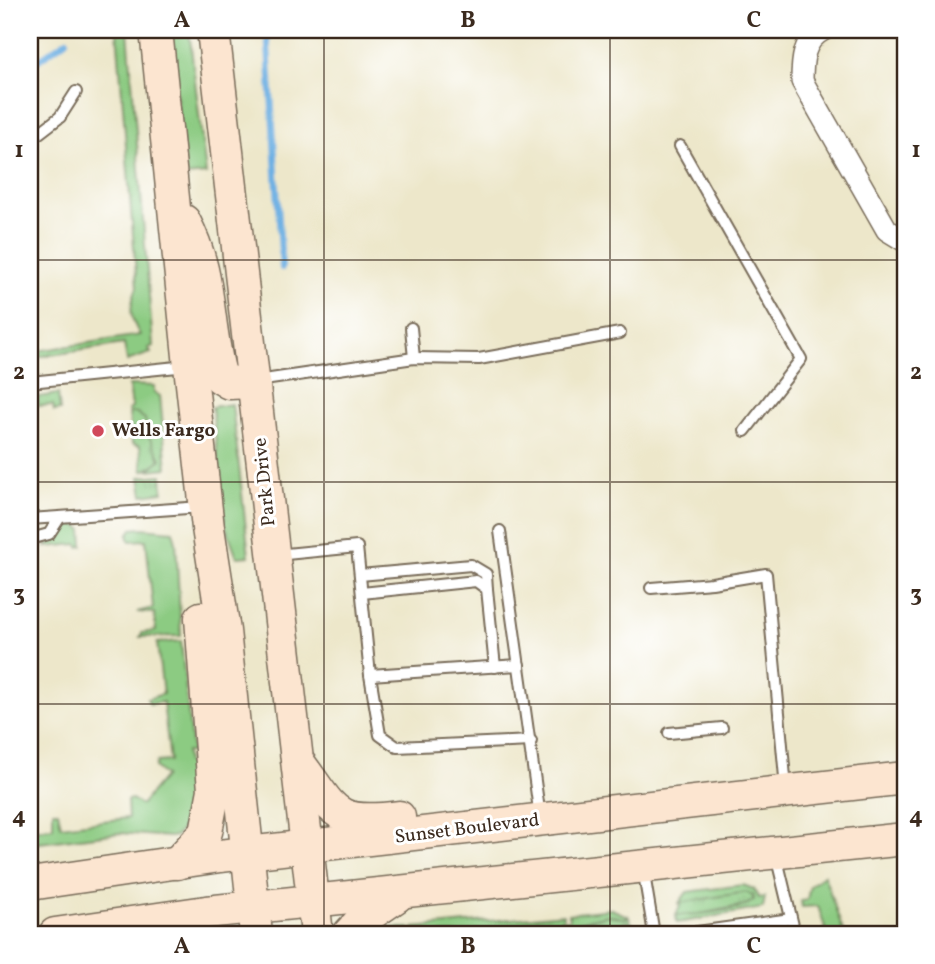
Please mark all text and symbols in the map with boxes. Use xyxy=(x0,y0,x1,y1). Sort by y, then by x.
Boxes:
text: A xyxy=(174,5,190,37)
text: B xyxy=(460,5,476,37)
text: C xyxy=(747,5,761,37)
text: 1 xyxy=(14,135,24,167)
text: 1 xyxy=(911,135,921,167)
text: 2 xyxy=(13,357,25,389)
text: 2 xyxy=(910,357,922,389)
place label: Wells Fargo xyxy=(112,418,216,444)
marker: Wells Fargo xyxy=(90,423,106,439)
street label: Park Drive xyxy=(247,436,283,528)
text: 3 xyxy=(13,579,25,611)
text: 3 xyxy=(910,579,922,611)
text: 4 xyxy=(12,801,26,833)
text: 4 xyxy=(909,801,923,833)
street label: Sunset Boulevard xyxy=(393,807,541,851)
text: A xyxy=(174,931,190,963)
text: B xyxy=(460,931,476,963)
text: C xyxy=(747,931,761,963)

